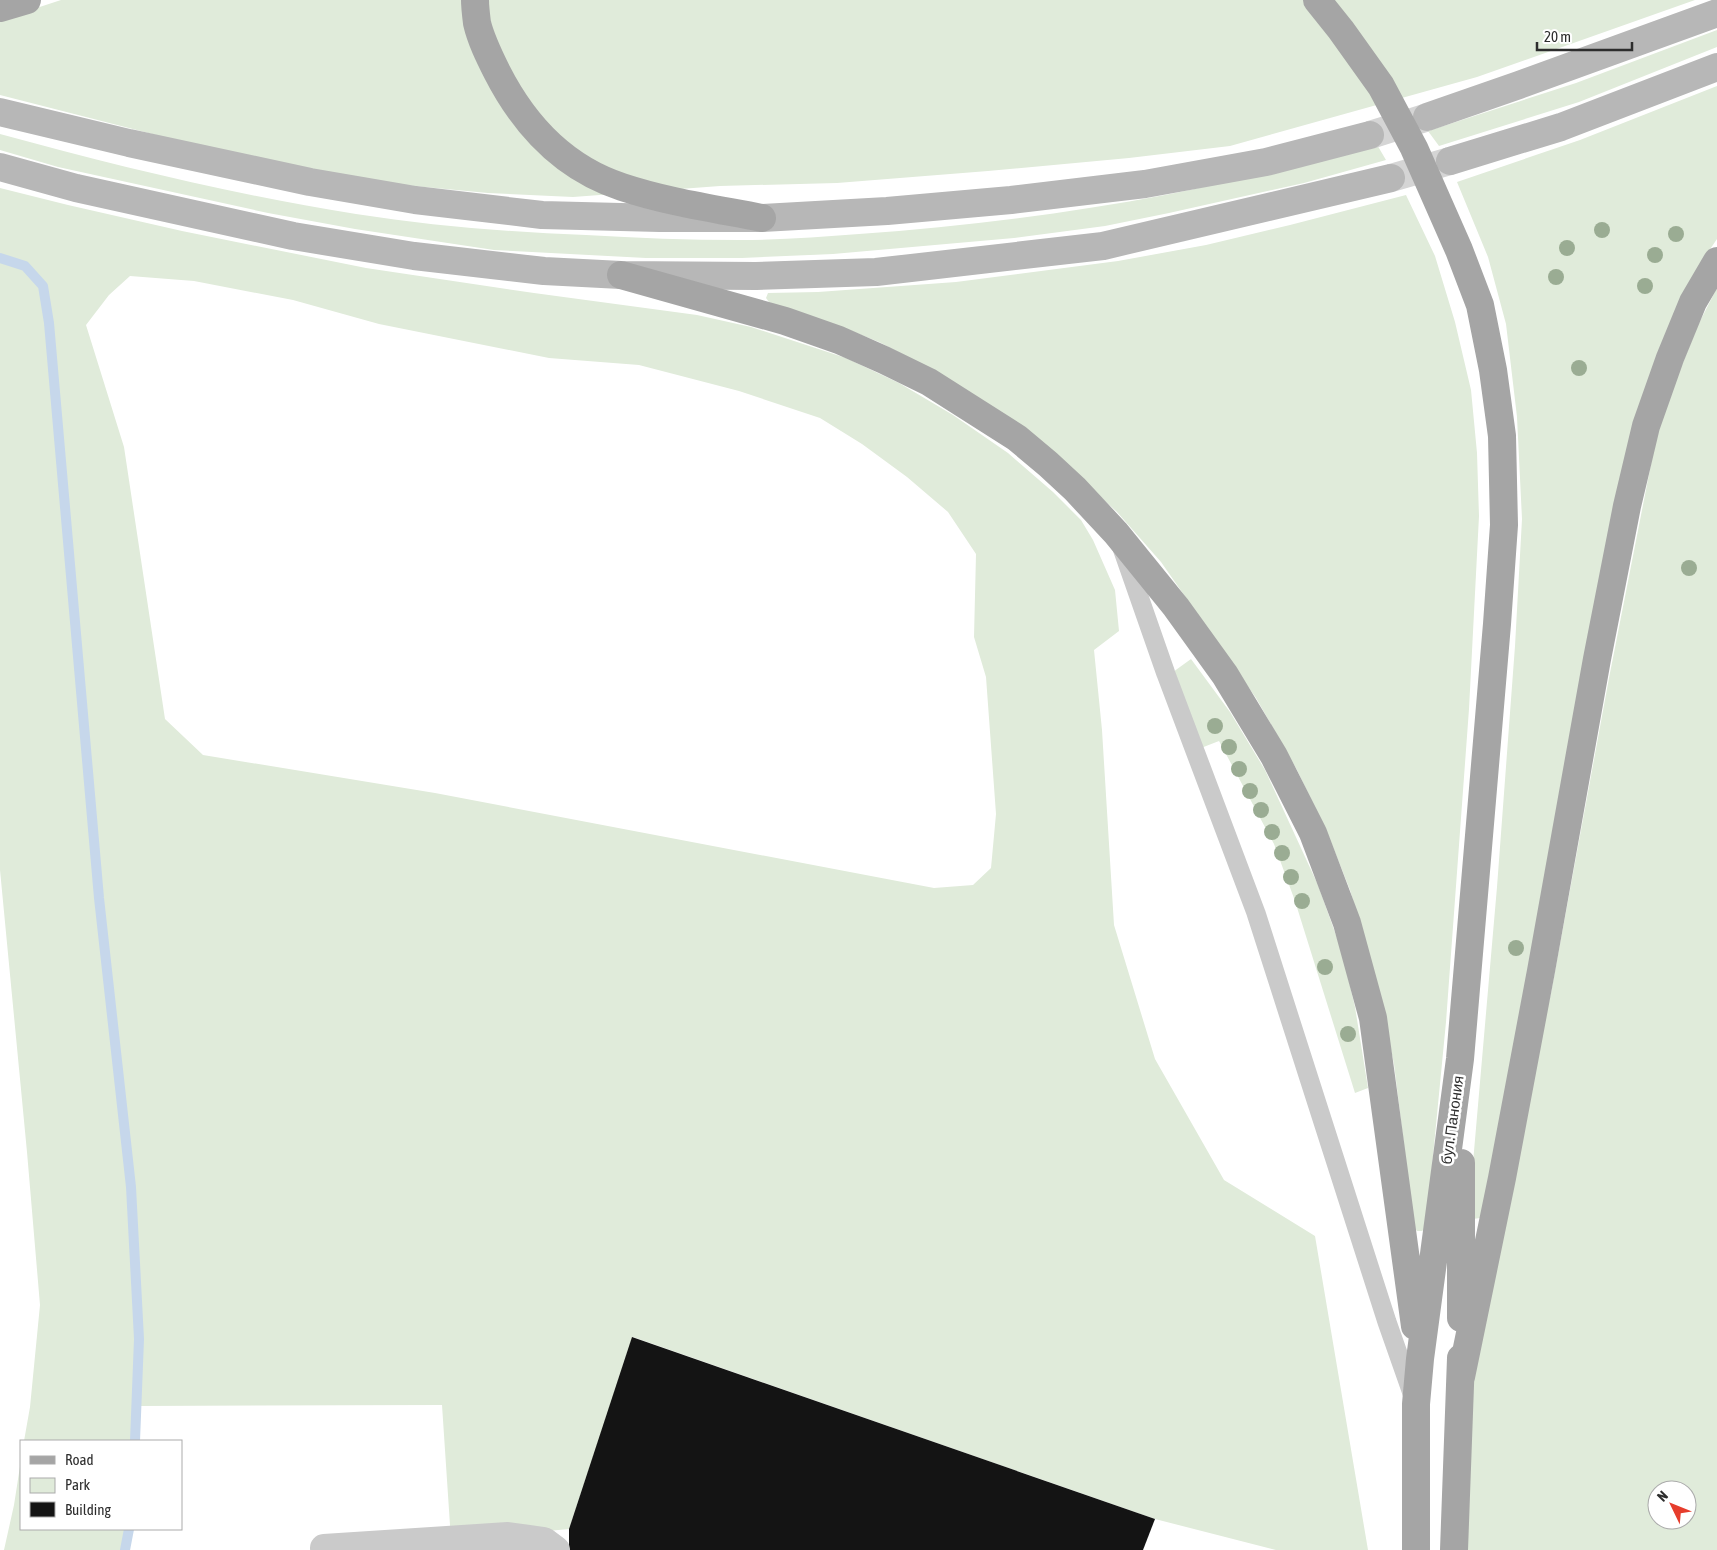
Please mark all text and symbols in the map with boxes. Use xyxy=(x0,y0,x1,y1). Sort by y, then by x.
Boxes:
scale bar xyxy=(1537,20,1632,52)
text: 20 m xyxy=(1544,28,1571,45)
street label: бул. Панония xyxy=(1437,1075,1467,1165)
legend xyxy=(20,1440,182,1530)
text: Road xyxy=(65,1451,94,1468)
text: Park xyxy=(65,1476,90,1493)
north arrow xyxy=(1647,1480,1697,1530)
text: N xyxy=(1654,1488,1671,1505)
text: Building xyxy=(65,1501,111,1518)

